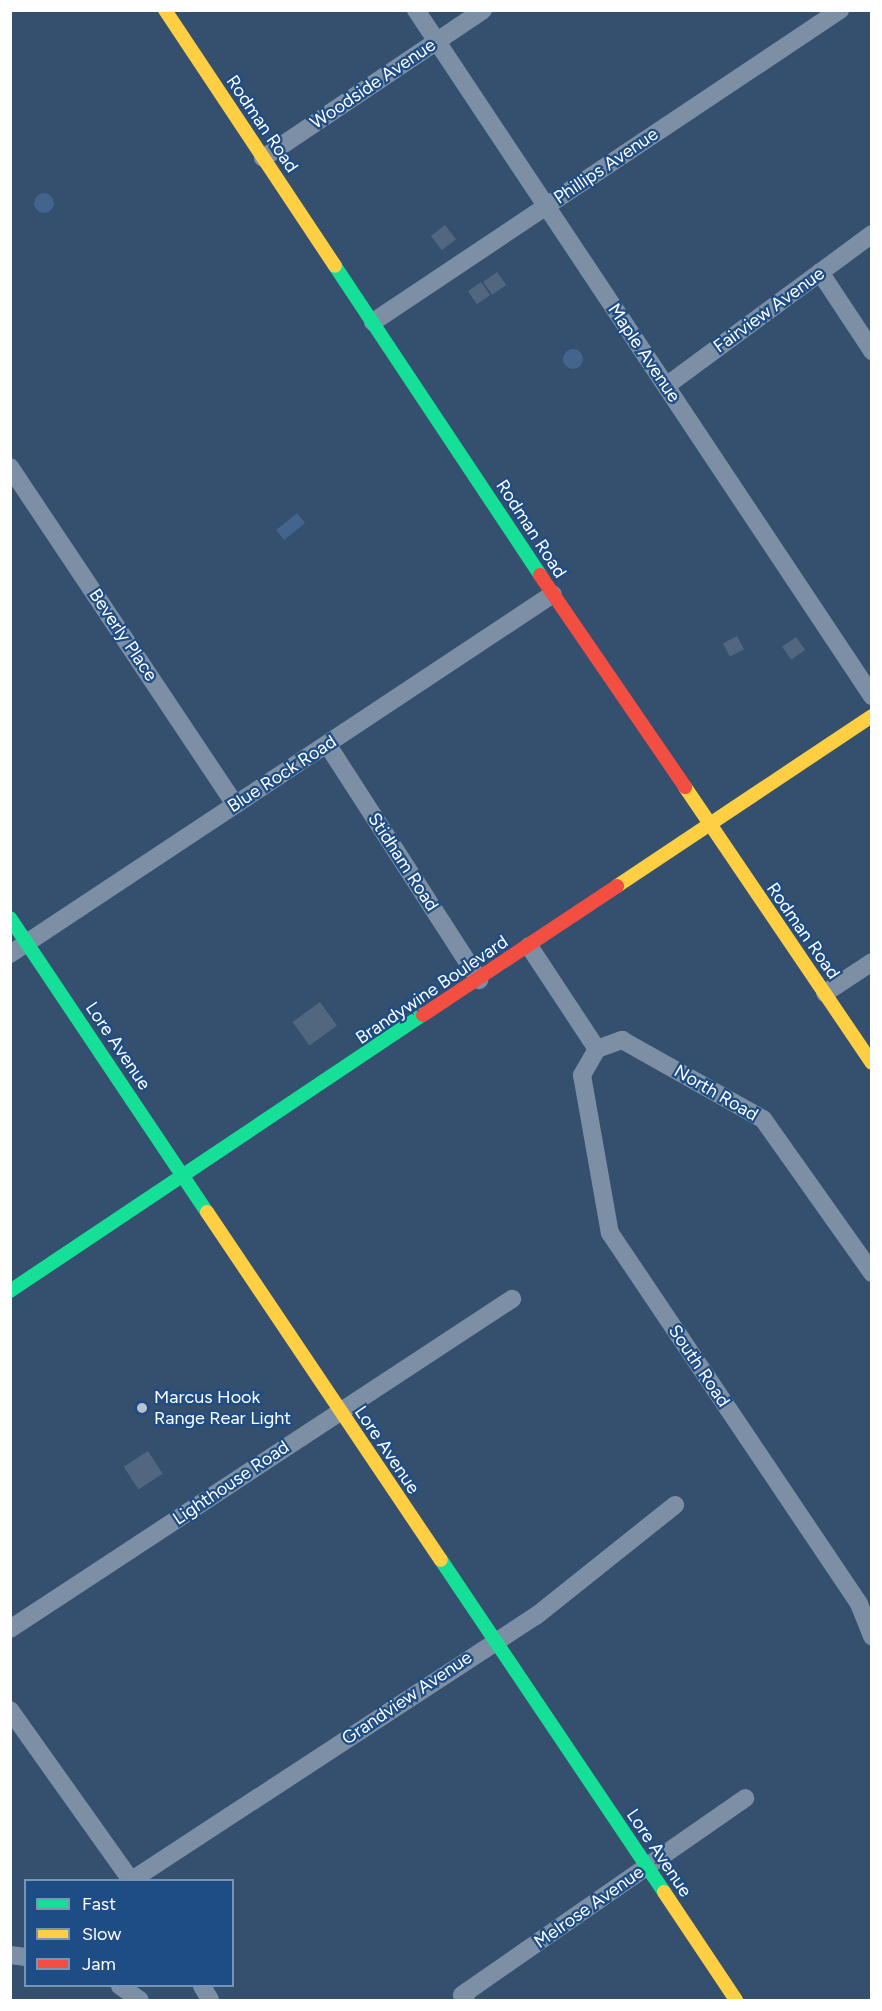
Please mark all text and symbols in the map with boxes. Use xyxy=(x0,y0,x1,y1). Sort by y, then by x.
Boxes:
street label: Woodside Avenue xyxy=(306,34,440,134)
street label: Rodman Road xyxy=(222,71,302,177)
street label: Phillips Avenue xyxy=(550,123,662,209)
street label: Fairview Avenue xyxy=(709,263,829,357)
street label: Maple Avenue xyxy=(603,300,685,406)
street label: Rodman Road xyxy=(491,476,571,582)
street label: Beverly Place xyxy=(84,585,162,685)
street label: Blue Rock Road xyxy=(224,731,340,817)
street label: Stidham Road xyxy=(363,809,443,915)
street label: Rodman Road xyxy=(762,879,844,983)
street label: Brandywine Boulevard xyxy=(352,931,512,1049)
street label: Lore Avenue xyxy=(81,998,155,1094)
street label: North Road xyxy=(670,1060,762,1126)
street label: South Road xyxy=(664,1321,734,1411)
place label: Marcus Hook Range Rear Light xyxy=(154,1387,291,1430)
marker: Marcus Hook Range Rear Light xyxy=(135,1401,149,1415)
street label: Lore Avenue xyxy=(350,1402,424,1498)
street label: Lighthouse Road xyxy=(169,1436,293,1530)
street label: Grandview Avenue xyxy=(338,1647,476,1749)
street label: Lore Avenue xyxy=(622,1805,696,1901)
street label: Melrose Avenue xyxy=(530,1861,648,1953)
legend xyxy=(24,1879,234,1987)
text: Fast xyxy=(82,1893,116,1915)
text: Slow xyxy=(82,1923,121,1945)
text: Jam xyxy=(82,1953,116,1975)

